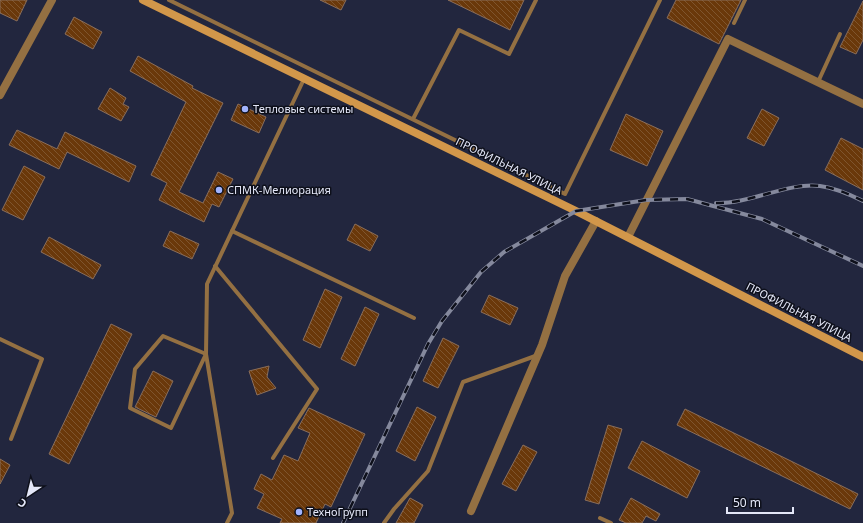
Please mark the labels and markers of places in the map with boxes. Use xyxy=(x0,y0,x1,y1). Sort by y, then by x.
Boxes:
place label: Тепловые системы xyxy=(253,101,353,116)
marker: Тепловые системы xyxy=(240,104,250,114)
place label: СПМК-Мелиорация xyxy=(227,182,331,197)
marker: СПМК-Мелиорация xyxy=(214,185,224,195)
place label: ТехноГрупп xyxy=(307,504,368,519)
marker: ТехноГрупп xyxy=(294,507,304,517)

